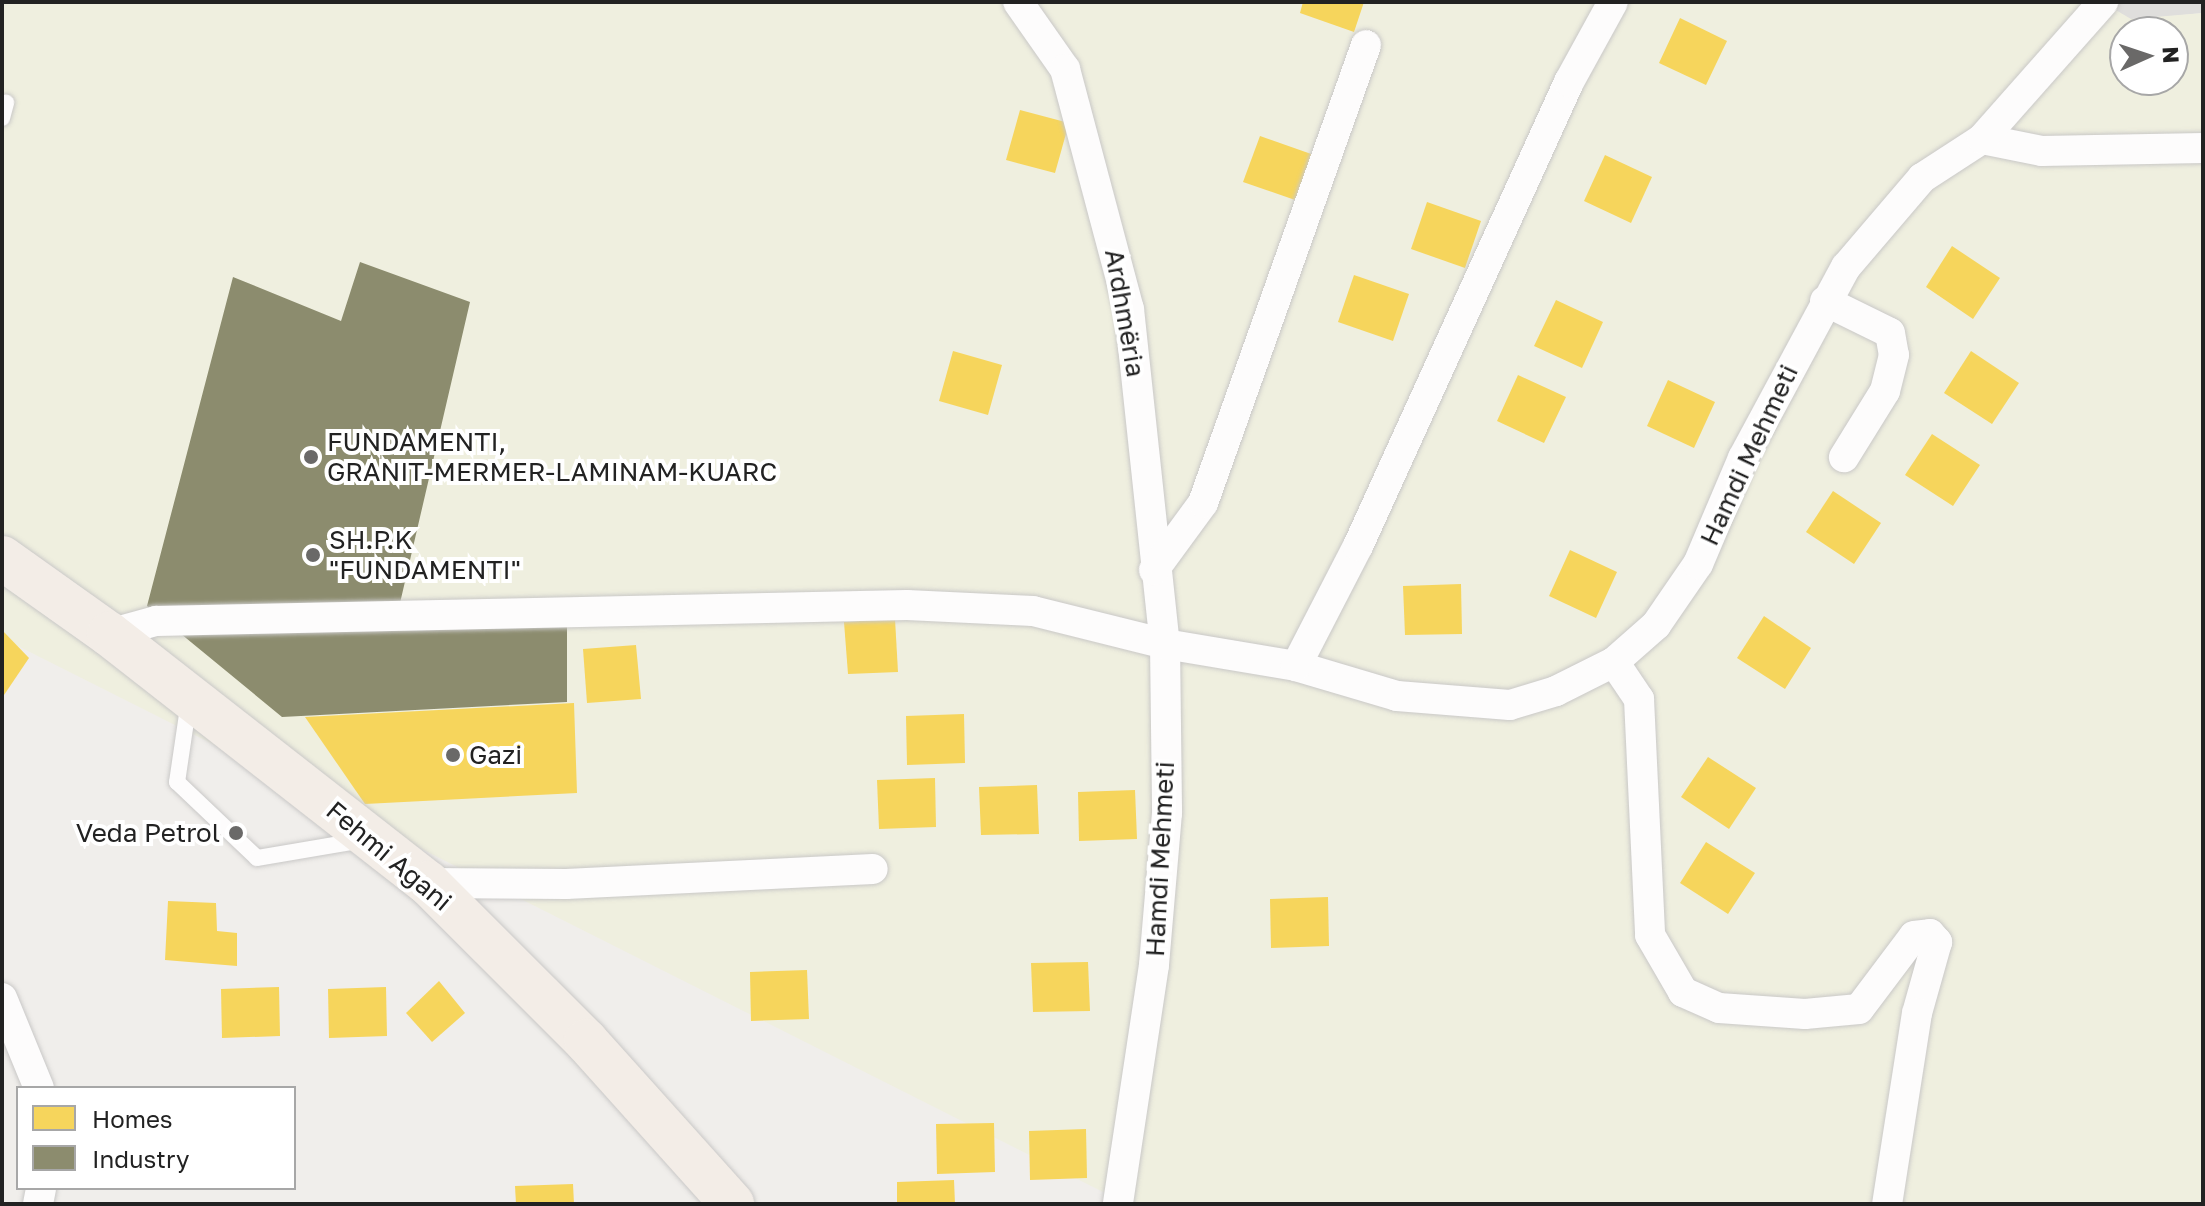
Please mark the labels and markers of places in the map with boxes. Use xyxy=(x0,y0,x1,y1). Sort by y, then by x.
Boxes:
place label: FUNDAMENTI, GRANIT-MERMER-LAMINAM-KUARC xyxy=(327,426,777,488)
marker: FUNDAMENTI, GRANIT-MERMER-LAMINAM-KUARC xyxy=(302,448,320,466)
place label: SH.P.K "FUNDAMENTI" xyxy=(329,524,521,586)
marker: SH.P.K "FUNDAMENTI" xyxy=(304,546,322,564)
place label: Gazi xyxy=(469,739,522,771)
marker: Gazi xyxy=(444,746,462,764)
place label: Veda Petrol xyxy=(76,817,220,849)
marker: Veda Petrol xyxy=(227,824,245,842)

